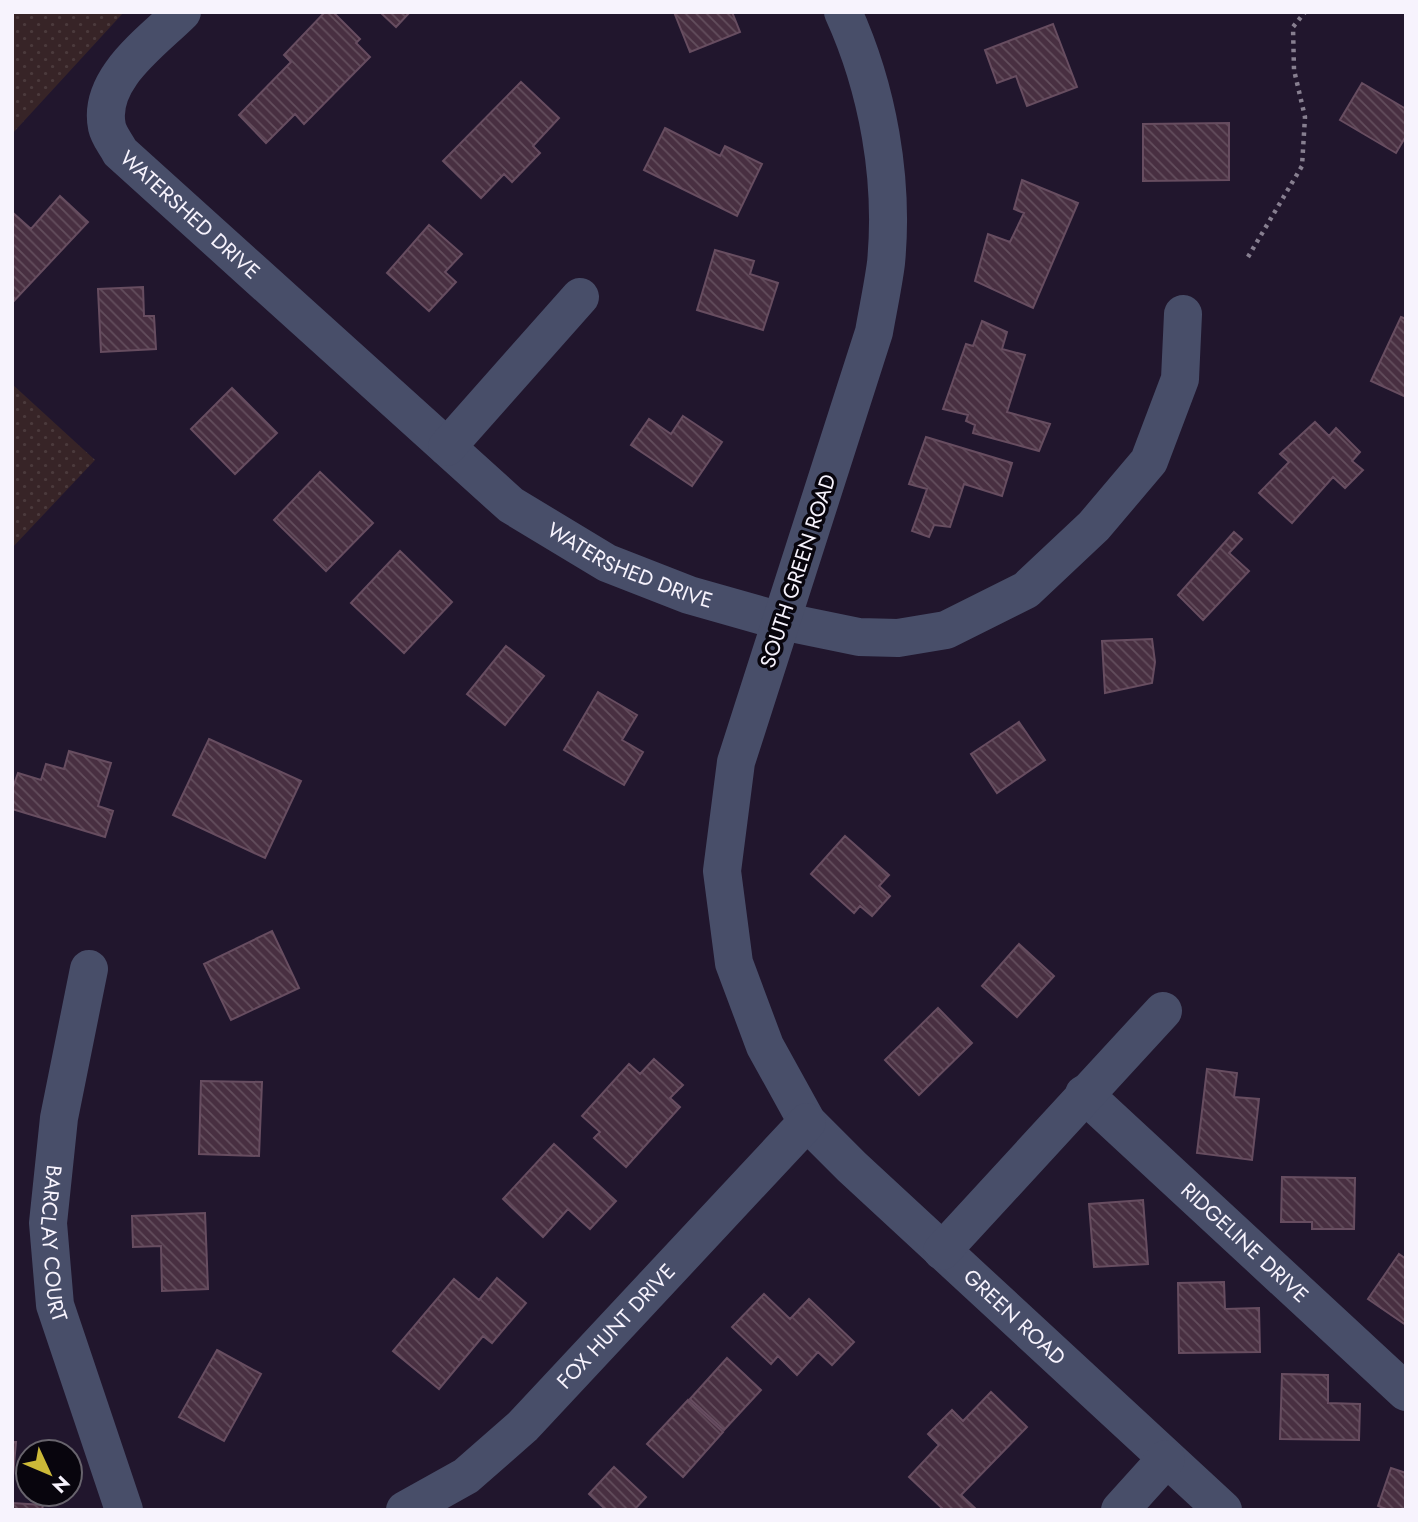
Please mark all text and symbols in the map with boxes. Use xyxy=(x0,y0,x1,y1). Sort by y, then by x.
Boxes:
street label: WATERSHED DRIVE xyxy=(113,144,266,286)
street label: SOUTH GREEN ROAD xyxy=(753,470,843,672)
street label: WATERSHED DRIVE xyxy=(541,515,716,616)
street label: BARCLAY COURT xyxy=(33,1163,75,1326)
street label: RIDGELINE DRIVE xyxy=(1174,1176,1315,1310)
street label: FOX HUNT DRIVE xyxy=(550,1257,682,1396)
street label: GREEN ROAD xyxy=(957,1262,1072,1372)
north arrow xyxy=(14,1438,84,1508)
text: N xyxy=(46,1470,76,1499)

